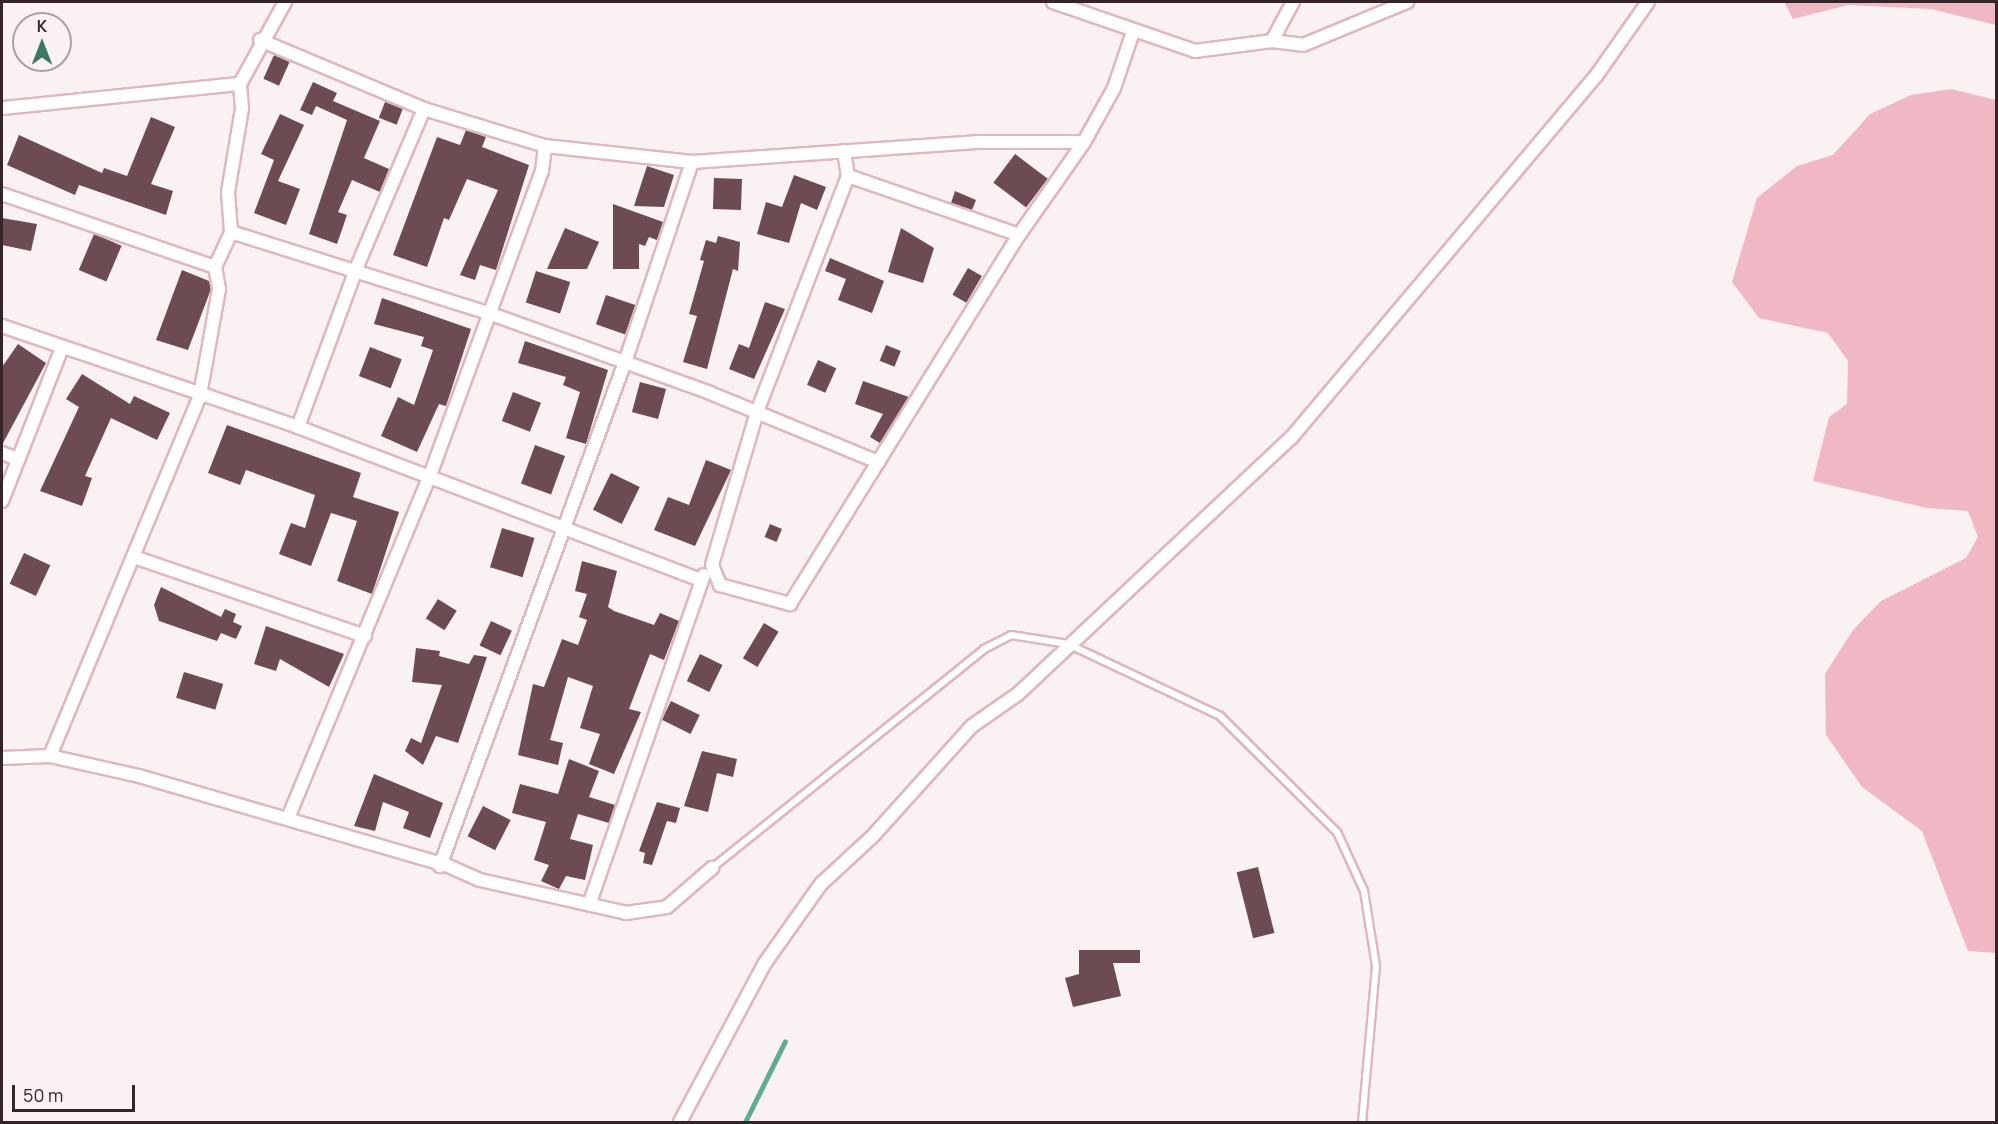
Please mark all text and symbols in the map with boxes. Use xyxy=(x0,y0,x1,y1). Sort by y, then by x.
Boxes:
north arrow xyxy=(12,12,72,72)
text: K xyxy=(37,15,47,37)
scale bar xyxy=(15,1073,138,1111)
text: 50 m xyxy=(23,1083,63,1107)

